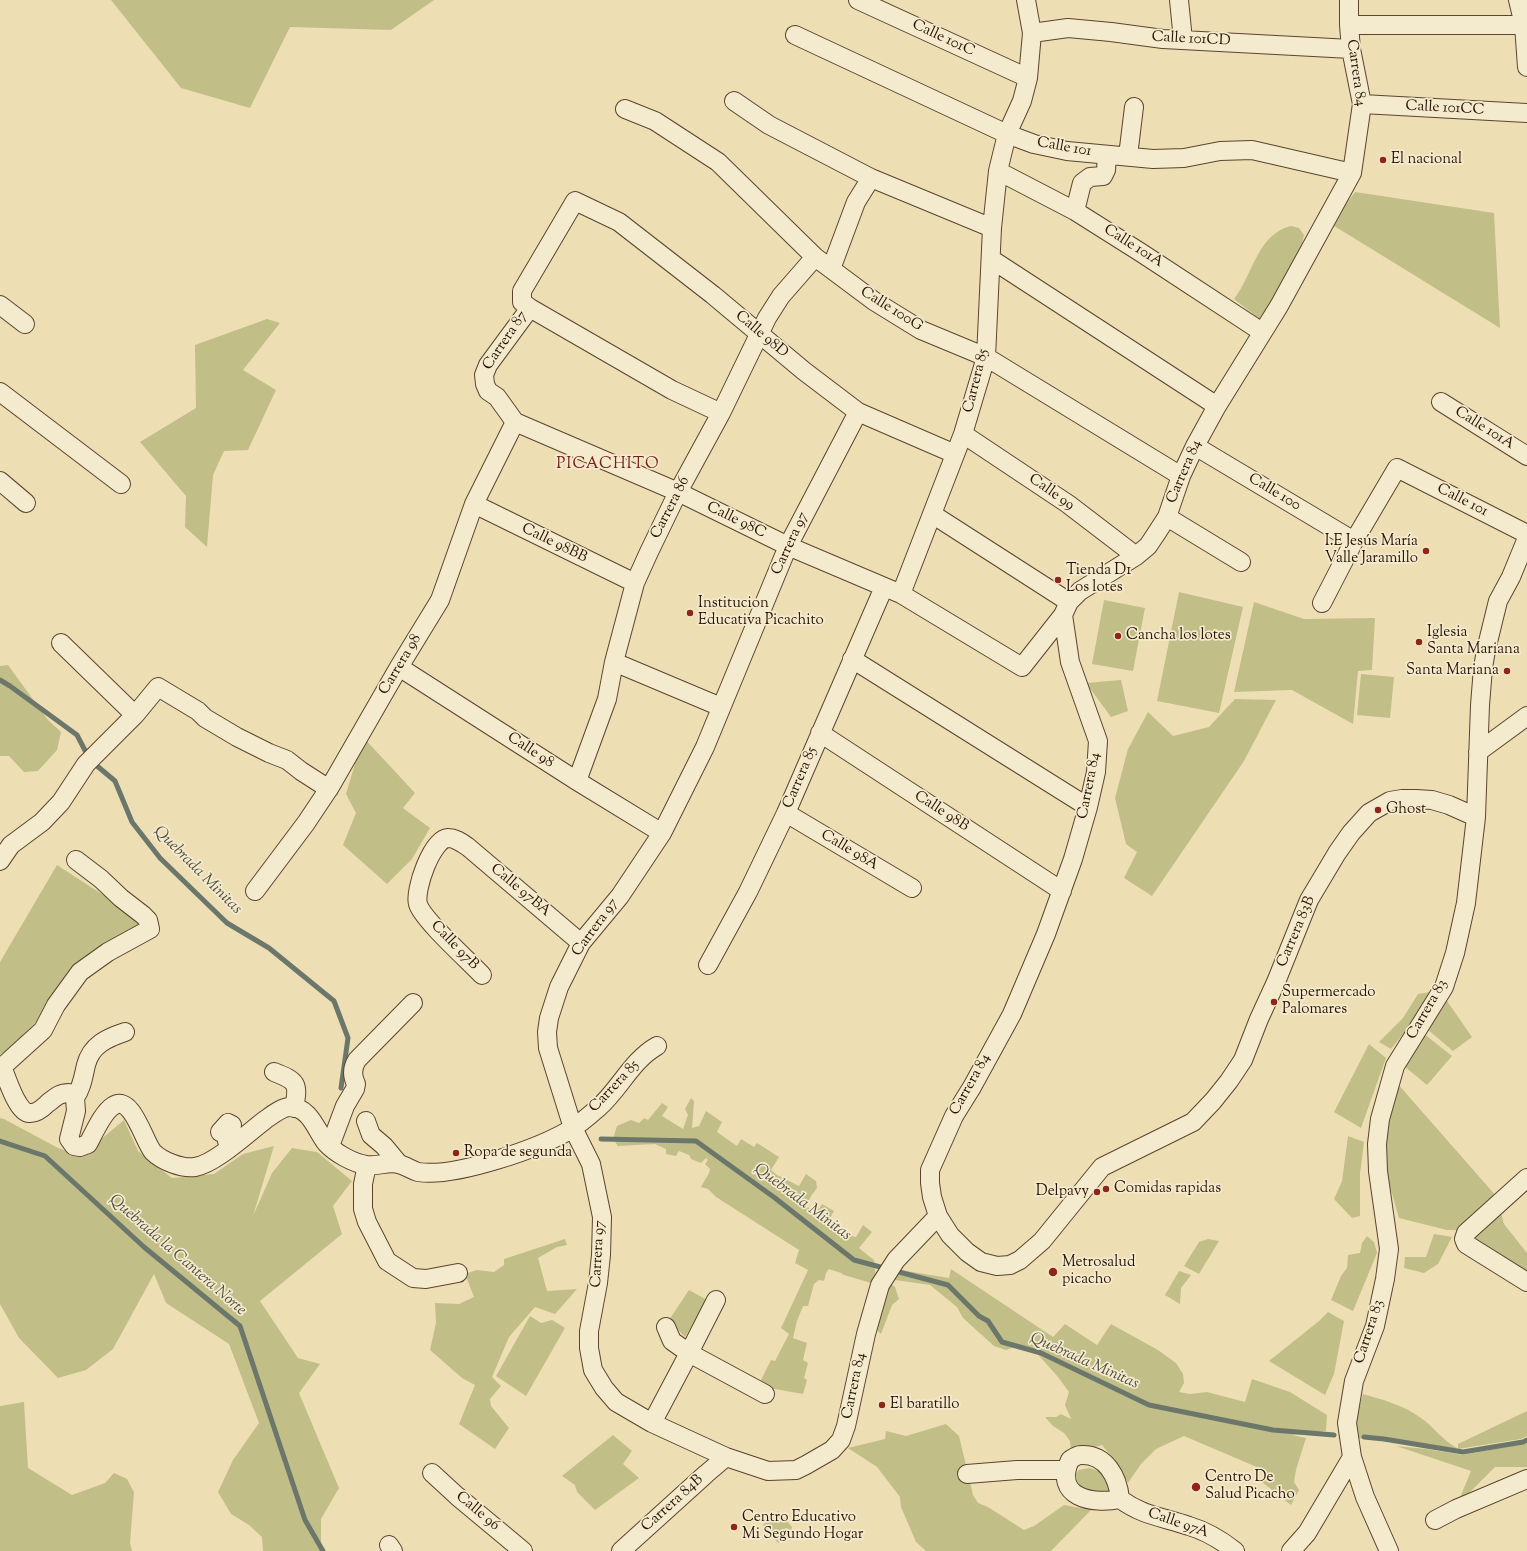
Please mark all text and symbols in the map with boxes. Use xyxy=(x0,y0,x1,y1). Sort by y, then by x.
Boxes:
street label: Calle 101C xyxy=(909,17,977,61)
street label: Calle 101CD xyxy=(1151,29,1231,51)
street label: Carrera 84 xyxy=(1341,38,1369,108)
street label: Calle 101CC xyxy=(1405,98,1485,120)
street label: Calle 101 xyxy=(1035,134,1093,162)
place label: El nacional xyxy=(1391,151,1462,169)
marker: El nacional xyxy=(1378,155,1388,165)
street label: Calle 101A xyxy=(1100,222,1166,272)
street label: Calle 100G xyxy=(856,284,926,336)
street label: Carrera 87 xyxy=(480,308,532,374)
street label: Calle 98D xyxy=(731,308,791,362)
street label: Carrera 85 xyxy=(960,347,994,415)
street label: Calle 101A xyxy=(1451,404,1517,454)
street label: Carrera 84 xyxy=(1164,437,1206,507)
district label: PICACHITO xyxy=(556,455,660,475)
street label: Calle 100 xyxy=(1244,470,1304,516)
street label: Calle 99 xyxy=(1025,471,1077,515)
street label: Carrera 86 xyxy=(648,474,694,542)
street label: Calle 101 xyxy=(1433,480,1491,522)
street label: Calle 98C xyxy=(703,499,769,543)
street label: Carrera 97 xyxy=(769,510,813,578)
street label: Calle 98BB xyxy=(518,520,590,568)
place label: I.E Jesús María Valle Jaramillo xyxy=(1325,533,1418,568)
marker: I.E Jesús María Valle Jaramillo xyxy=(1421,546,1431,556)
place label: Tienda D1 Los lotes xyxy=(1066,562,1131,597)
marker: Tienda D1 Los lotes xyxy=(1053,575,1063,585)
place label: Institucion Educativa Picachito xyxy=(698,595,824,630)
marker: Institucion Educativa Picachito xyxy=(685,608,695,618)
place label: Iglesia Santa Mariana xyxy=(1427,624,1520,659)
place label: Cancha los lotes xyxy=(1126,627,1231,645)
street label: Carrera 98 xyxy=(376,631,426,699)
marker: Cancha los lotes xyxy=(1113,631,1123,641)
marker: Iglesia Santa Mariana xyxy=(1414,637,1424,647)
place label: Santa Mariana xyxy=(1406,662,1499,680)
marker: Santa Mariana xyxy=(1502,666,1512,676)
street label: Calle 98 xyxy=(503,729,557,773)
street label: Carrera 85 xyxy=(780,744,822,812)
street label: Carrera 84 xyxy=(1075,751,1105,821)
street label: Calle 98B xyxy=(910,788,972,836)
place label: Ghost xyxy=(1386,801,1426,819)
marker: Ghost xyxy=(1373,805,1383,815)
water label: Quebrada Minitas xyxy=(149,823,245,919)
street label: Calle 98A xyxy=(817,827,881,875)
street label: Calle 97BA xyxy=(486,861,554,921)
street label: Carrera 83B xyxy=(1274,894,1320,970)
street label: Carrera 97 xyxy=(569,895,623,961)
street label: Calle 97B xyxy=(426,918,482,974)
street label: Carrera 83 xyxy=(1404,977,1452,1043)
place label: Supermercado Palomares xyxy=(1282,984,1375,1019)
marker: Supermercado Palomares xyxy=(1269,997,1279,1007)
street label: Carrera 84 xyxy=(947,1051,995,1119)
street label: Carrera 85 xyxy=(586,1057,644,1117)
place label: Ropa de segunda xyxy=(464,1144,572,1162)
marker: Ropa de segunda xyxy=(451,1148,461,1158)
water label: Quebrada Minitas xyxy=(750,1160,854,1246)
place label: Comidas rapidas xyxy=(1114,1180,1221,1198)
place label: Delpavy xyxy=(1036,1183,1089,1201)
marker: Comidas rapidas xyxy=(1101,1184,1111,1194)
marker: Delpavy xyxy=(1092,1187,1102,1197)
water label: Quebrada la Cantera Norte xyxy=(105,1191,249,1321)
street label: Carrera 97 xyxy=(588,1220,610,1288)
place label: Metrosalud picacho xyxy=(1062,1254,1135,1289)
marker: Metrosalud picacho xyxy=(1047,1266,1059,1278)
street label: Carrera 83 xyxy=(1351,1298,1389,1366)
water label: Quebrada Minitas xyxy=(1027,1329,1141,1395)
street label: Carrera 84 xyxy=(839,1351,871,1421)
place label: El baratillo xyxy=(890,1396,960,1414)
marker: El baratillo xyxy=(877,1400,887,1410)
place label: Centro De Salud Picacho xyxy=(1205,1469,1295,1504)
street label: Carrera 84B xyxy=(638,1472,708,1536)
marker: Centro De Salud Picacho xyxy=(1190,1481,1202,1493)
street label: Calle 96 xyxy=(451,1488,503,1536)
street label: Calle 97A xyxy=(1145,1505,1211,1543)
place label: Centro Educativo Mi Segundo Hogar xyxy=(742,1509,863,1544)
marker: Centro Educativo Mi Segundo Hogar xyxy=(729,1522,739,1532)

